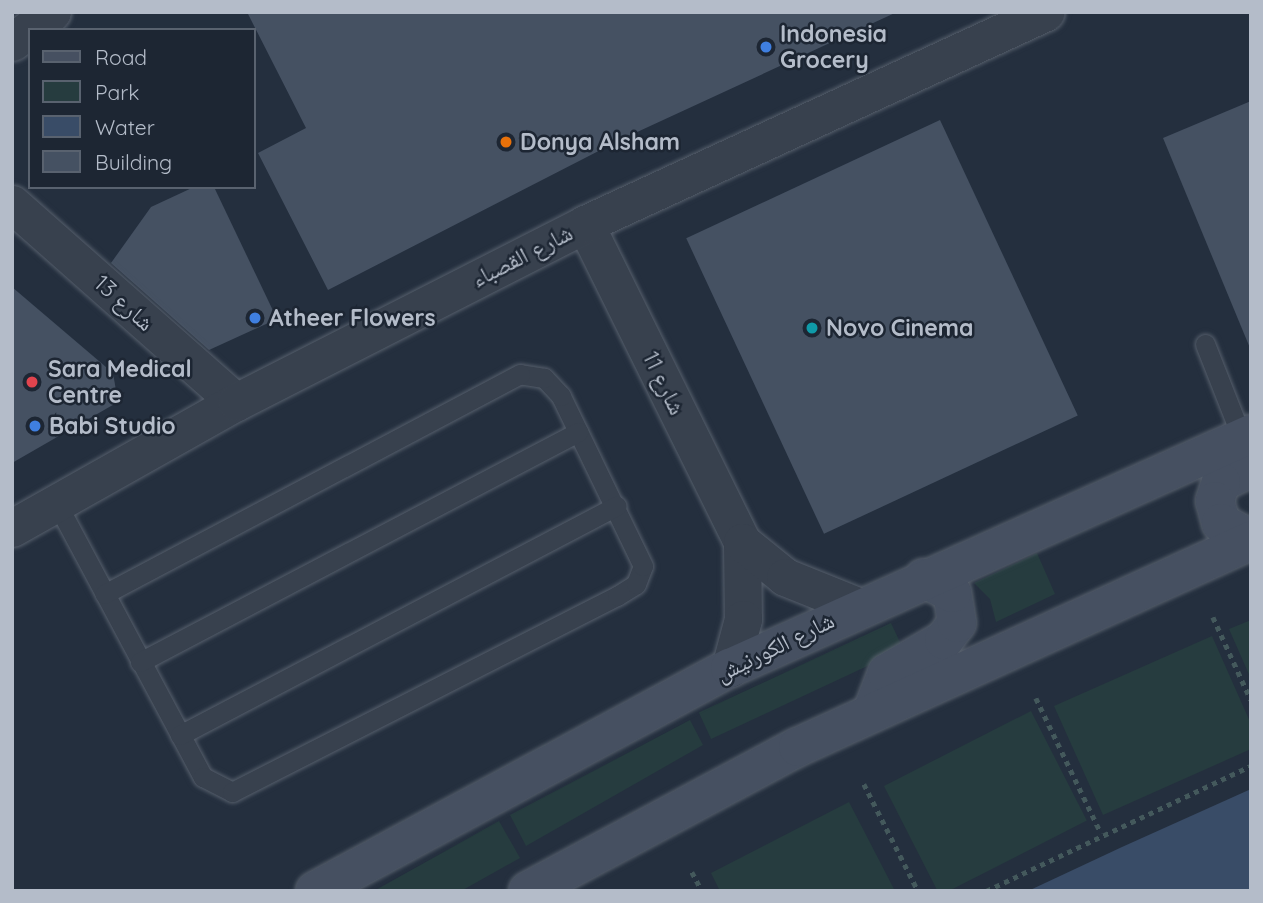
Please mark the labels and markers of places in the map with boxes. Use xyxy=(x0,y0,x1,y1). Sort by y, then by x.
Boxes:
place label: Indonesia Grocery xyxy=(780,20,887,74)
marker: Indonesia Grocery xyxy=(758,39,774,55)
place label: Donya Alsham xyxy=(520,128,680,156)
marker: Donya Alsham xyxy=(498,134,514,150)
place label: Atheer Flowers xyxy=(269,304,436,332)
marker: Atheer Flowers xyxy=(247,310,263,326)
place label: Novo Cinema xyxy=(826,314,974,342)
marker: Novo Cinema xyxy=(804,320,820,336)
place label: Sara Medical Centre xyxy=(48,355,192,409)
marker: Sara Medical Centre xyxy=(22,372,42,392)
place label: Babi Studio xyxy=(49,412,176,440)
marker: Babi Studio xyxy=(27,418,43,434)

